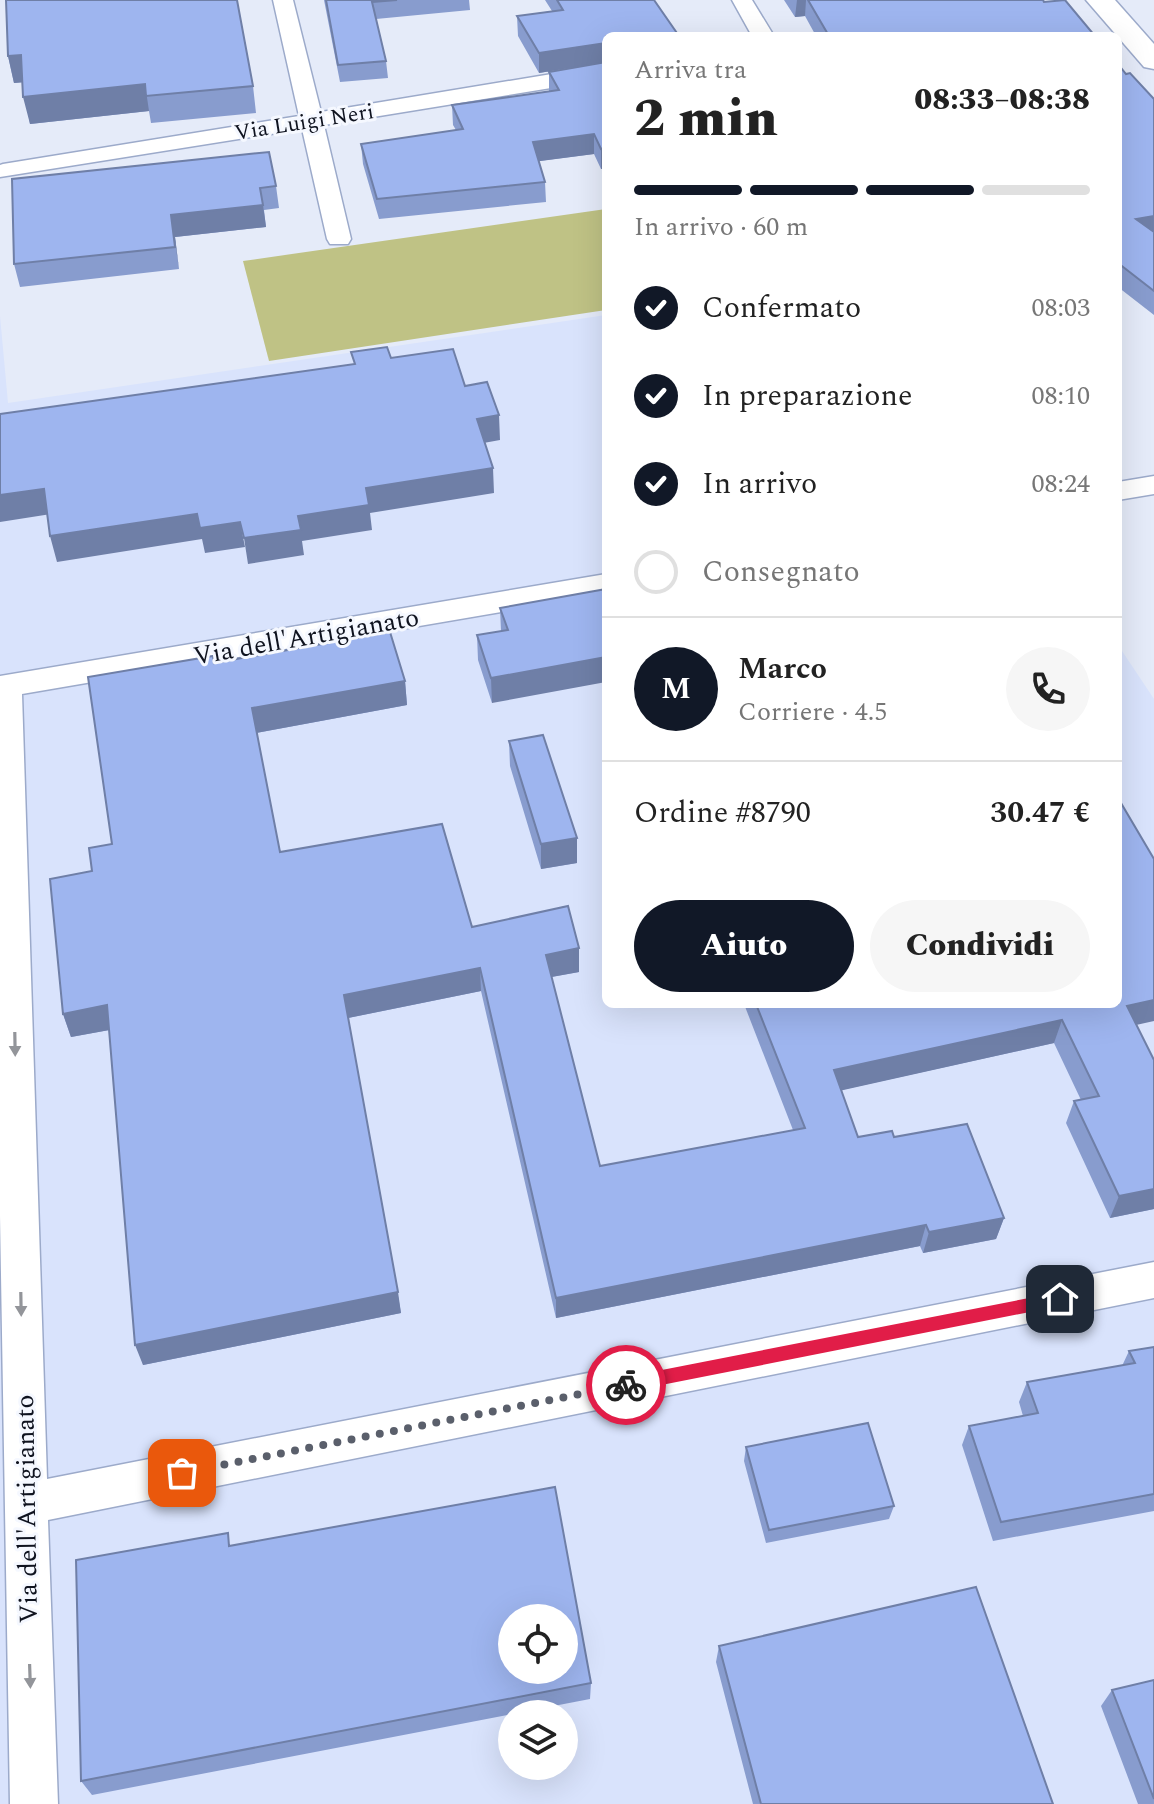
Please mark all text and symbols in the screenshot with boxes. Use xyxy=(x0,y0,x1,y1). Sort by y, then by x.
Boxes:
text: Arriva tra xyxy=(634,50,747,90)
text: 08:33–08:38 xyxy=(914,77,1090,123)
text: 2 min xyxy=(634,80,778,159)
street label: Via Luigi Neri xyxy=(232,95,376,150)
text: In arrivo · 60 m xyxy=(634,207,808,247)
text: Confermato xyxy=(702,285,861,331)
icon: check xyxy=(634,286,678,330)
text: 08:03 xyxy=(1031,288,1090,328)
text: In preparazione xyxy=(702,373,913,419)
icon: check xyxy=(634,374,678,418)
text: 08:10 xyxy=(1031,376,1090,416)
text: In arrivo xyxy=(702,461,817,507)
icon: check xyxy=(634,462,678,506)
text: 08:24 xyxy=(1031,464,1090,504)
text: Consegnato xyxy=(702,549,860,595)
street label: Via dell'Artigianato xyxy=(190,597,422,677)
text: Marco xyxy=(738,646,827,692)
button: phone xyxy=(1006,647,1090,731)
text: M xyxy=(661,666,691,712)
text: Corriere · 4.5 xyxy=(738,692,887,732)
text: Ordine #8790 xyxy=(634,790,811,836)
text: 30.47 € xyxy=(990,790,1090,836)
button: Aiuto xyxy=(634,900,854,992)
button: Condividi xyxy=(870,900,1090,992)
one-way arrow xyxy=(8,1032,21,1057)
pin xyxy=(1026,1265,1094,1333)
icon: home xyxy=(1038,1277,1082,1321)
one-way arrow xyxy=(14,1292,27,1317)
courier xyxy=(586,1345,666,1425)
icon: bike xyxy=(604,1363,648,1407)
street label: Via dell'Artigianato xyxy=(5,1394,49,1624)
pin xyxy=(148,1439,216,1507)
icon: bag xyxy=(160,1451,204,1495)
map controls xyxy=(498,1604,578,1780)
button: locate xyxy=(498,1604,578,1684)
one-way arrow xyxy=(24,1664,36,1689)
button: layers xyxy=(498,1700,578,1780)

